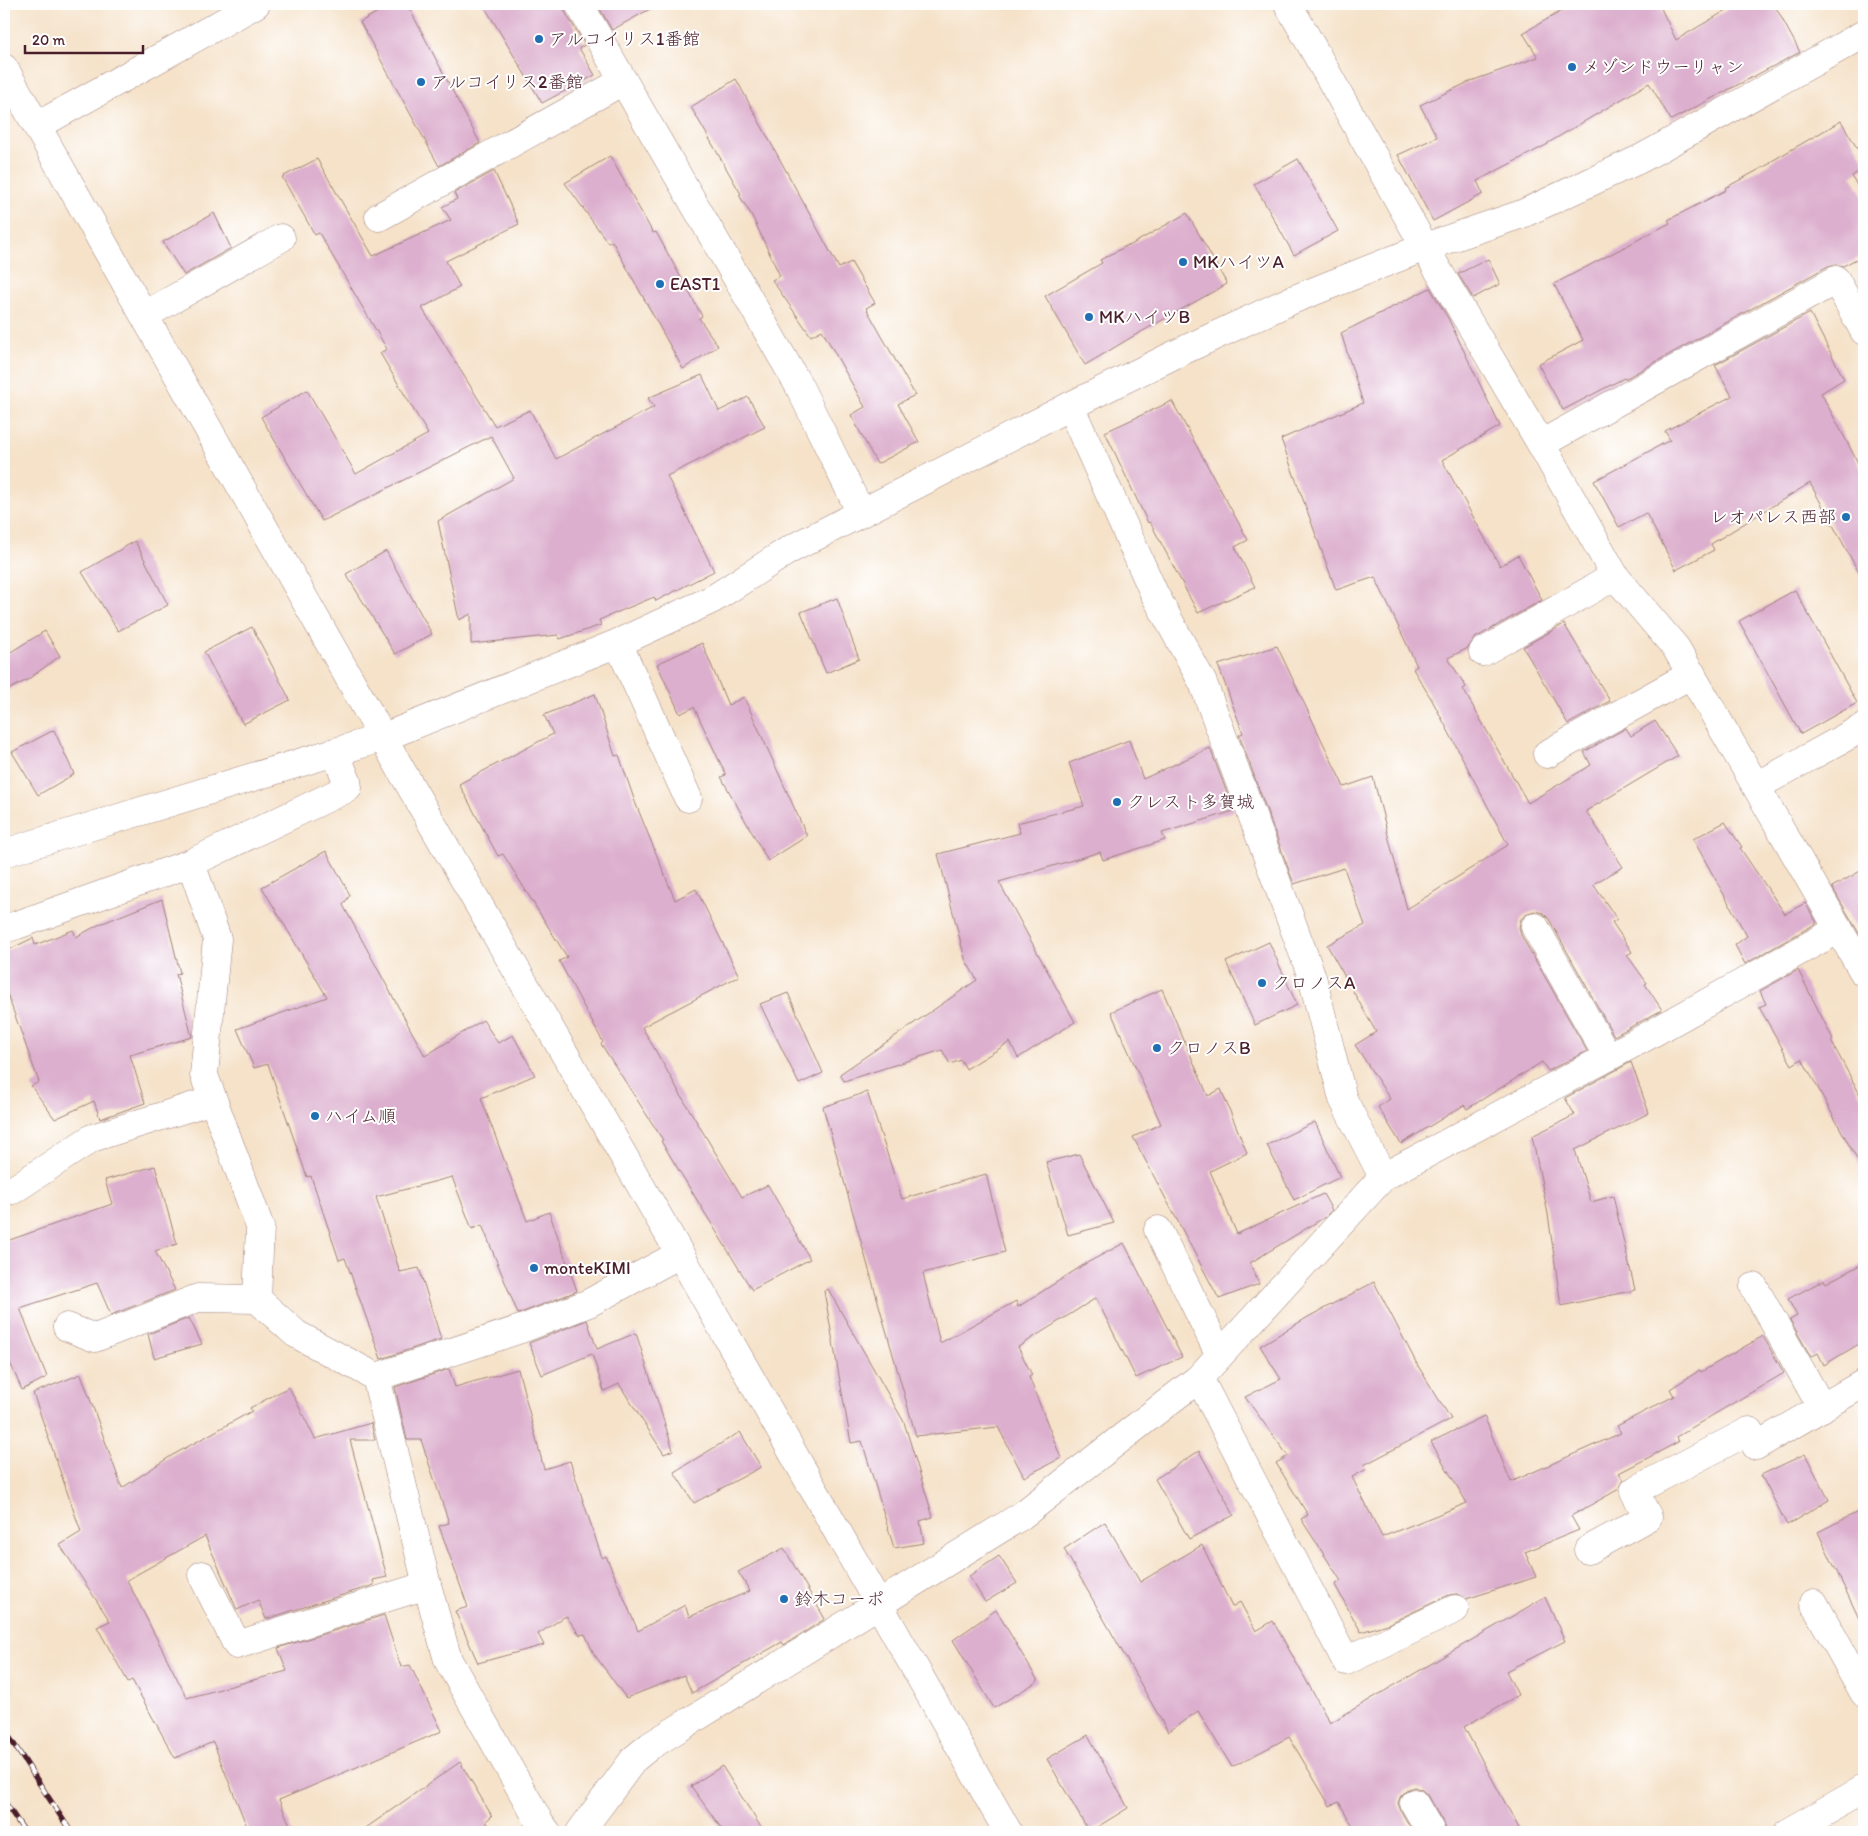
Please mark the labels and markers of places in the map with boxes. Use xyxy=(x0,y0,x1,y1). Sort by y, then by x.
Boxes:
place label: アルコイリス1番館 xyxy=(549,28,700,50)
marker: アルコイリス1番館 xyxy=(533,33,545,45)
place label: メゾンドウーリャン xyxy=(1582,56,1744,78)
marker: メゾンドウーリャン xyxy=(1566,61,1578,73)
place label: アルコイリス2番館 xyxy=(431,71,583,93)
marker: アルコイリス2番館 xyxy=(415,76,427,88)
place label: MKハイツA xyxy=(1193,251,1284,273)
marker: MKハイツA xyxy=(1177,256,1189,268)
place label: EAST1 xyxy=(670,273,720,295)
marker: EAST1 xyxy=(654,278,666,290)
place label: MKハイツB xyxy=(1099,306,1190,328)
marker: MKハイツB xyxy=(1083,311,1095,323)
place label: レオパレス西部 xyxy=(1710,506,1836,528)
marker: レオパレス西部 xyxy=(1840,511,1852,523)
place label: クレスト多賀城 xyxy=(1127,791,1254,813)
marker: クレスト多賀城 xyxy=(1111,796,1123,808)
place label: クロノスA xyxy=(1272,972,1356,994)
marker: クロノスA xyxy=(1256,977,1268,989)
place label: クロノスB xyxy=(1167,1037,1251,1059)
marker: クロノスB xyxy=(1151,1042,1163,1054)
place label: ハイム順 xyxy=(325,1105,396,1127)
marker: ハイム順 xyxy=(309,1110,321,1122)
place label: monteKIMI xyxy=(544,1257,631,1279)
marker: monteKIMI xyxy=(528,1262,540,1274)
place label: 鈴木コーポ xyxy=(794,1588,884,1610)
marker: 鈴木コーポ xyxy=(778,1593,790,1605)

